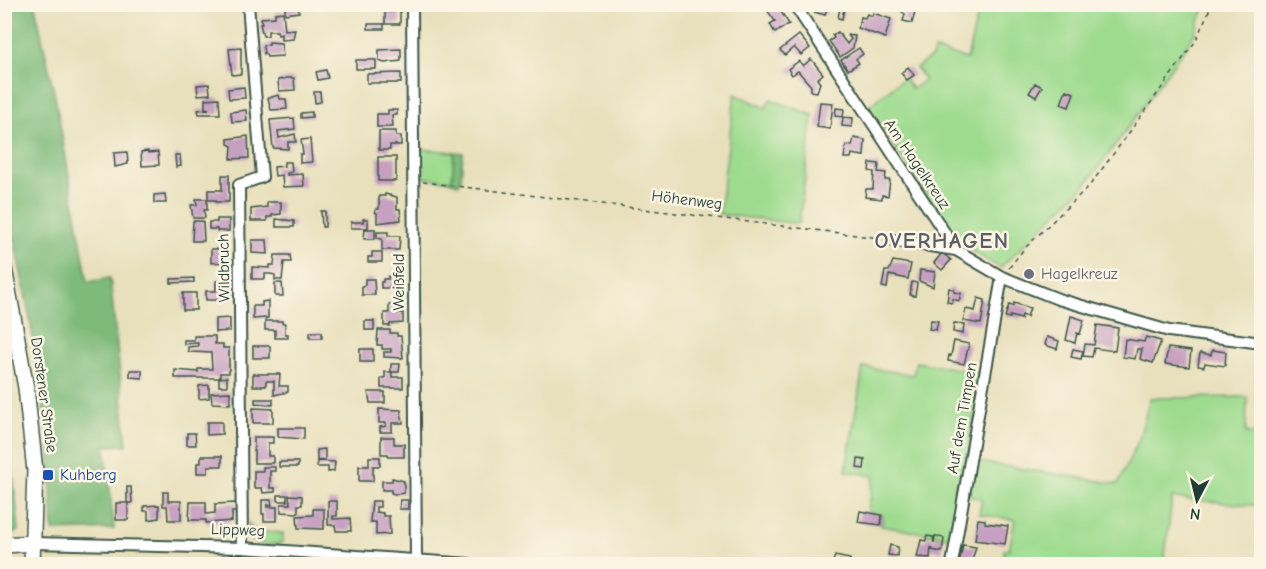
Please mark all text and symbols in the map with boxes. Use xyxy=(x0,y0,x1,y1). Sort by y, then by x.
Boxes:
street label: Am Hagelkreuz xyxy=(880,116,954,212)
street label: Höhenweg xyxy=(651,187,723,213)
district label: OVERHAGEN xyxy=(874,228,1010,254)
street label: Wildbruch xyxy=(214,233,234,303)
street label: Weißfeld xyxy=(390,253,408,311)
place label: Hagelkreuz xyxy=(1041,265,1118,283)
marker: Hagelkreuz xyxy=(1022,267,1036,281)
street label: Dorstener Straße xyxy=(27,336,61,454)
street label: Auf dem Timpen xyxy=(943,361,981,475)
place label: Kuhberg xyxy=(60,466,117,484)
marker: Kuhberg xyxy=(41,468,55,482)
north arrow xyxy=(1167,470,1227,530)
text: N xyxy=(1189,504,1202,523)
street label: Lippweg xyxy=(211,520,265,540)

